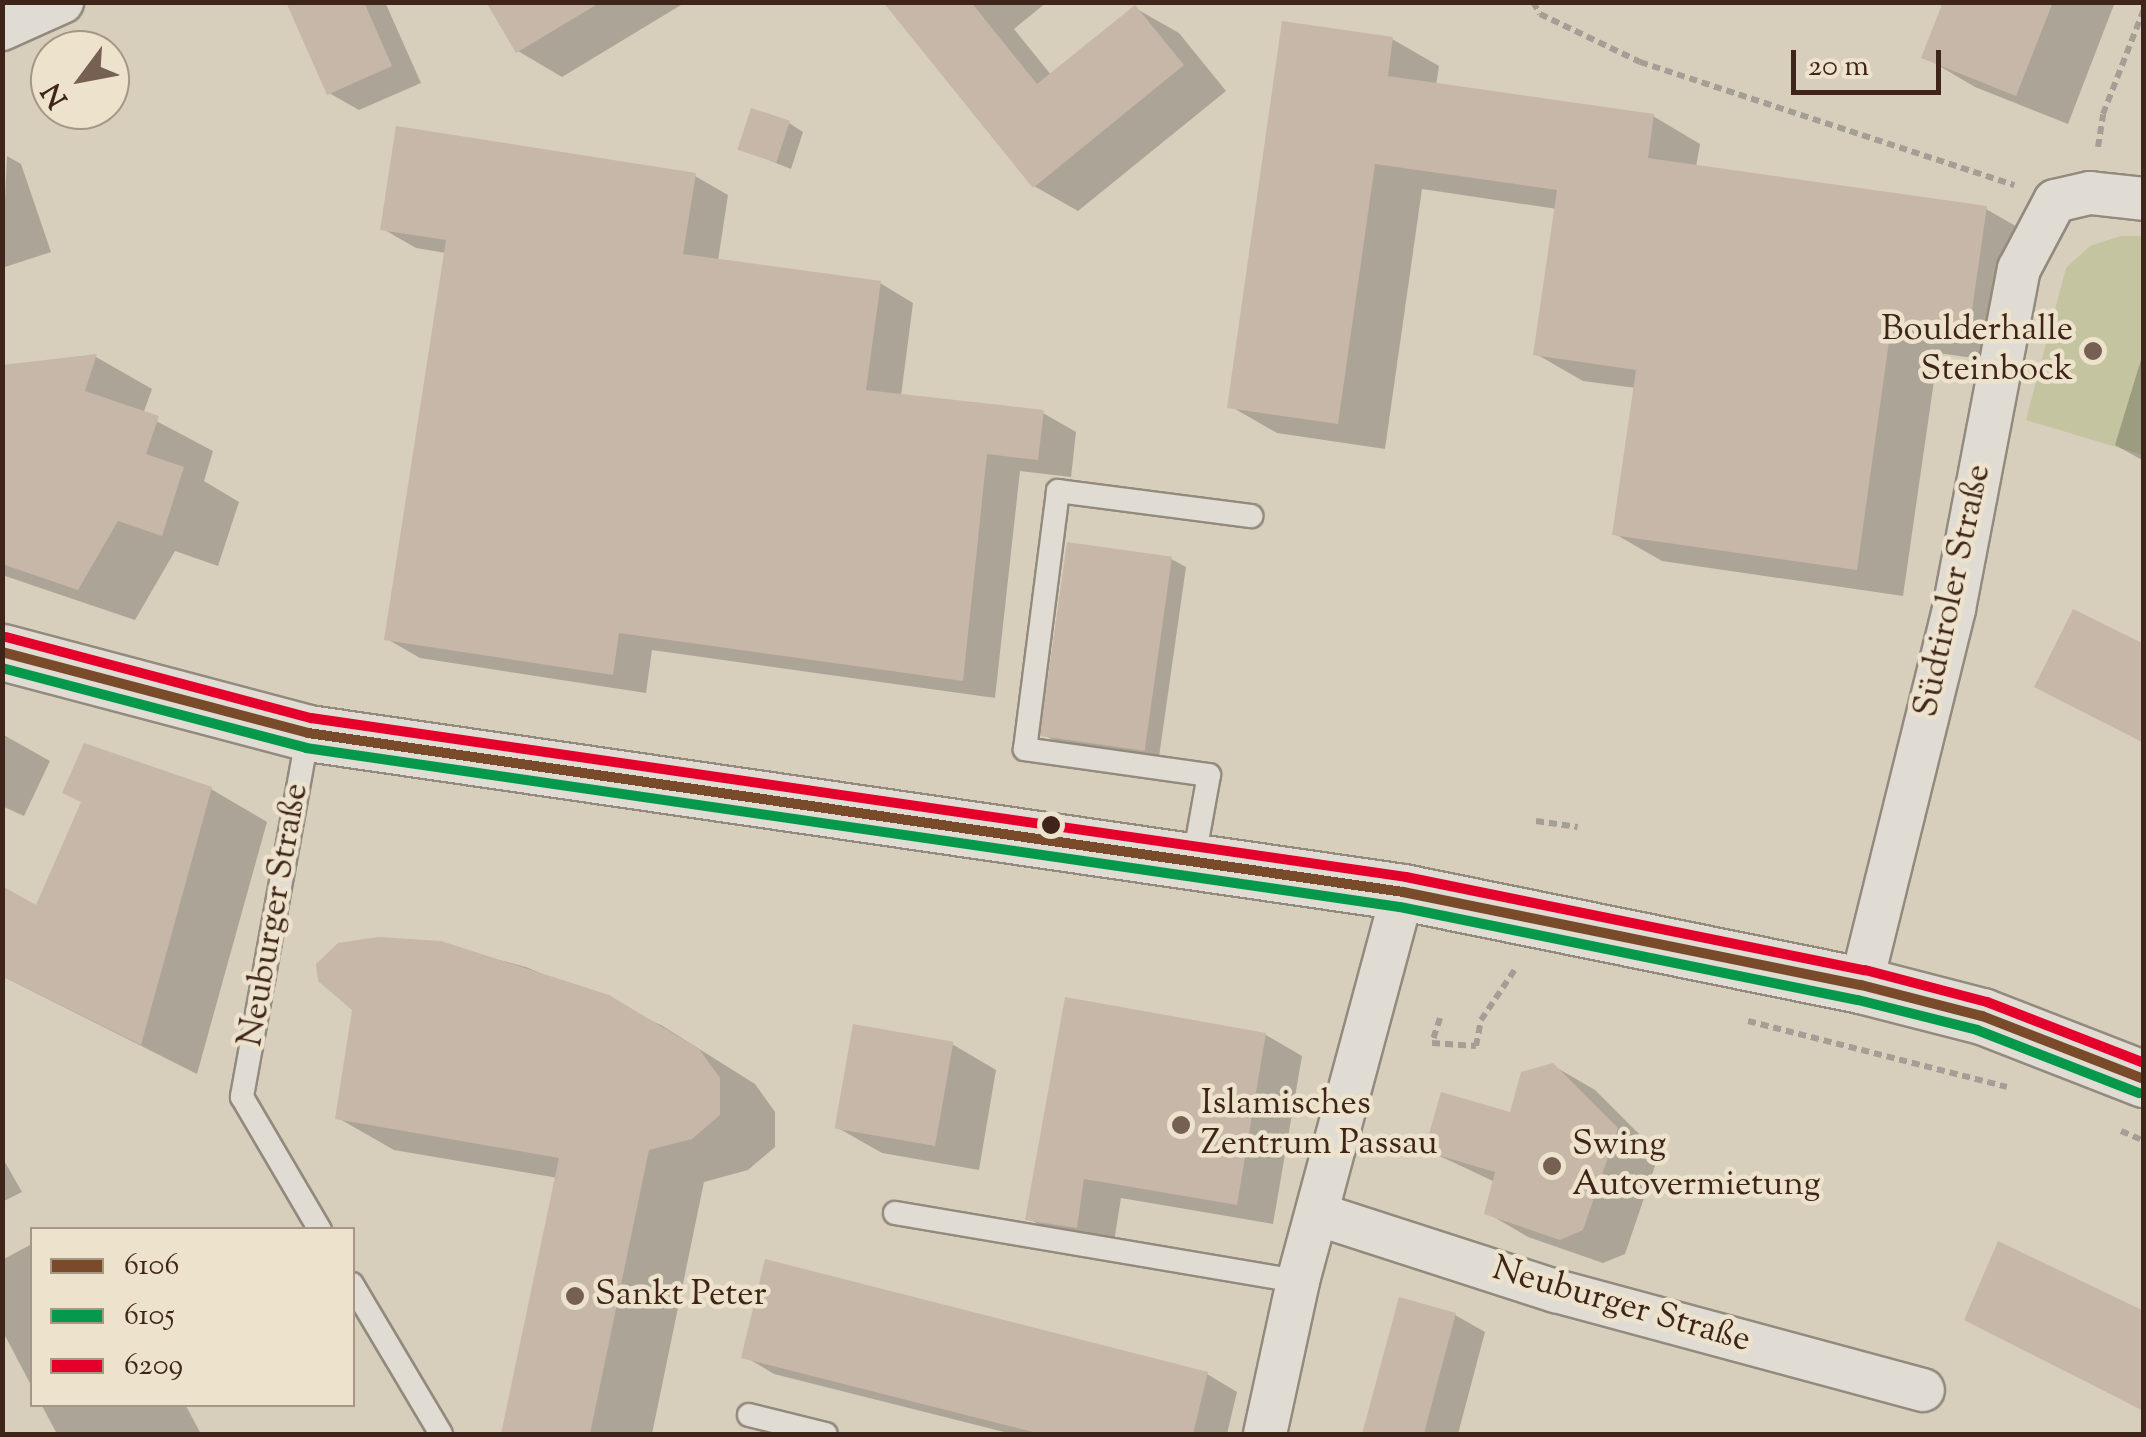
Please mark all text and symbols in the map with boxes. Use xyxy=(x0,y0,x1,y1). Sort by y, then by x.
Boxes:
north arrow xyxy=(30,30,130,130)
scale bar xyxy=(1796,30,1946,92)
text: 20 m xyxy=(1808,46,1869,89)
text: N xyxy=(33,75,79,115)
place label: Boulderhalle Steinbock xyxy=(1881,310,2073,392)
marker: Boulderhalle Steinbock xyxy=(2082,340,2104,362)
street label: Südtiroler Straße xyxy=(1907,461,2001,721)
street label: Neuburger Straße xyxy=(231,780,319,1050)
unlabelled marker xyxy=(1041,815,1061,835)
place label: Islamisches Zentrum Passau xyxy=(1201,1084,1438,1166)
marker: Islamisches Zentrum Passau xyxy=(1170,1114,1192,1136)
place label: Swing Autovermietung xyxy=(1572,1125,1821,1207)
marker: Swing Autovermietung xyxy=(1541,1155,1563,1177)
legend xyxy=(30,1227,355,1407)
text: 6106 xyxy=(124,1245,179,1288)
street label: Neuburger Straße xyxy=(1487,1249,1755,1363)
place label: Sankt Peter xyxy=(595,1275,767,1317)
marker: Sankt Peter xyxy=(564,1285,586,1307)
text: 6105 xyxy=(124,1295,175,1338)
text: 6209 xyxy=(124,1345,183,1388)

